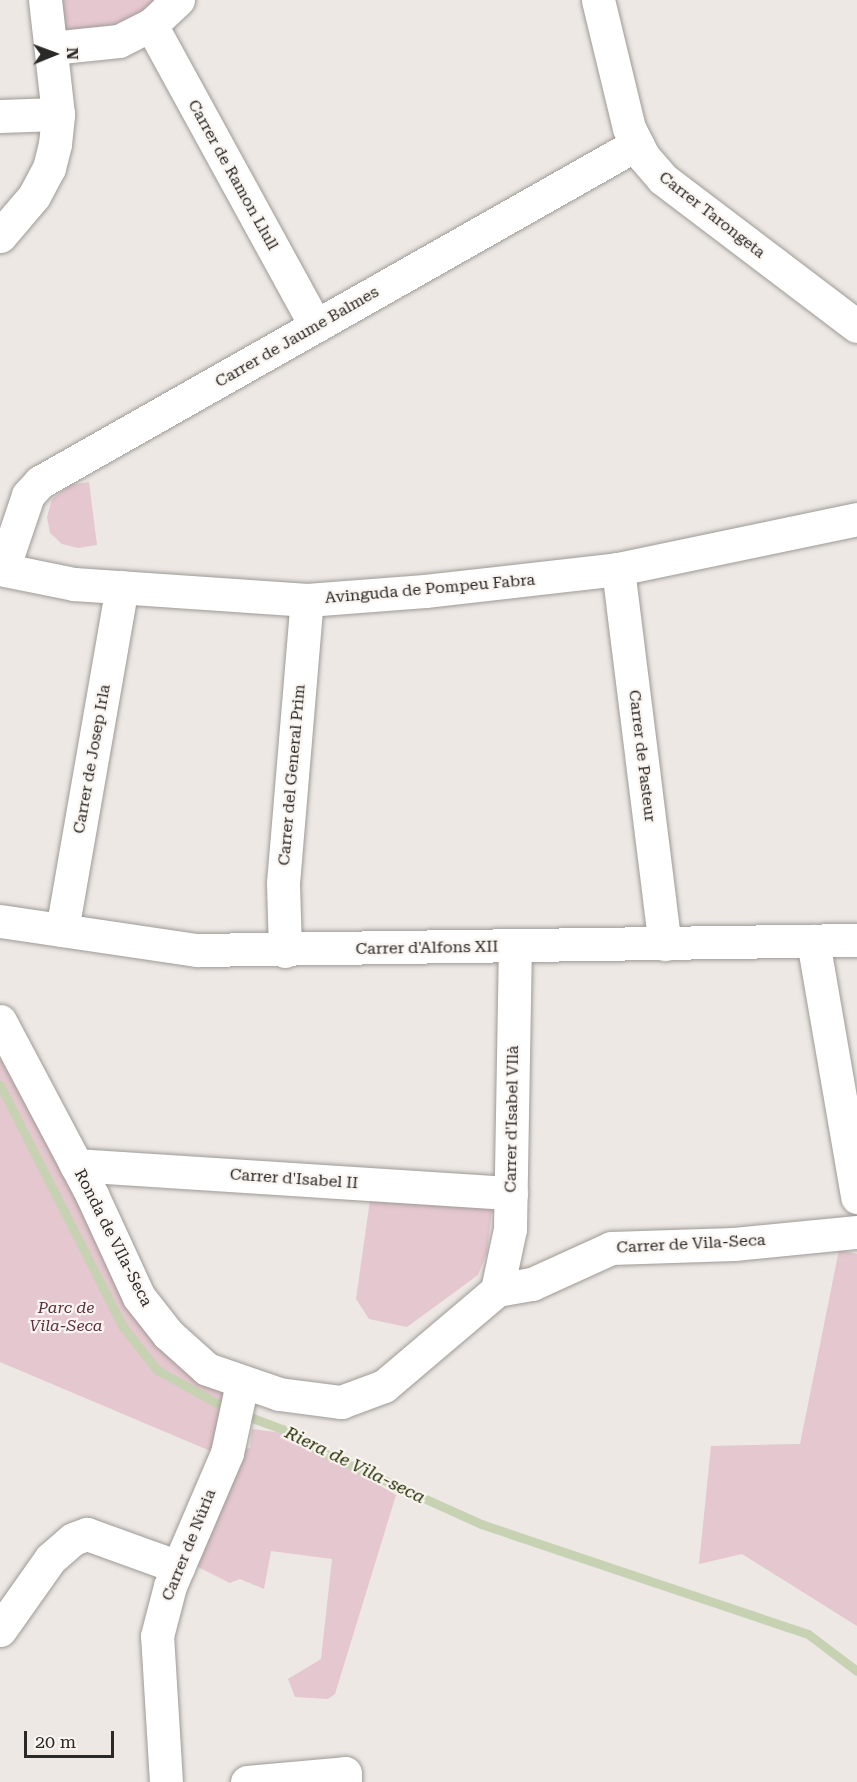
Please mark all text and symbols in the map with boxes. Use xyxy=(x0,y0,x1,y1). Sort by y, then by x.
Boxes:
north arrow xyxy=(24,24,84,84)
text: N xyxy=(63,47,82,60)
street label: Carrer de Ramon Llull xyxy=(184,97,282,253)
street label: Carrer Tarongeta xyxy=(655,168,769,262)
street label: Carrer de Jaume Balmes xyxy=(212,282,382,392)
street label: Avinguda de Pompeu Fabra xyxy=(324,570,536,608)
street label: Carrer de Josep Irla xyxy=(69,683,115,835)
street label: Carrer del General Prim xyxy=(275,684,309,866)
street label: Carrer de Pasteur xyxy=(624,689,660,823)
street label: Carrer d'Alfons XII xyxy=(355,937,499,959)
street label: Carrer d'Isabel VIlà xyxy=(501,1045,523,1193)
street label: Carrer d'Isabel II xyxy=(229,1165,359,1193)
street label: Ronda de VIla-Seca xyxy=(70,1166,156,1310)
street label: Carrer de Vila-Seca xyxy=(616,1231,766,1257)
park label: Parc de Vila-Seca xyxy=(30,1298,102,1336)
water label: Riera de Vila-seca xyxy=(281,1422,429,1508)
street label: Carrer de Núria xyxy=(158,1486,220,1604)
scale bar xyxy=(27,1719,117,1757)
text: 20 m xyxy=(35,1731,76,1752)

